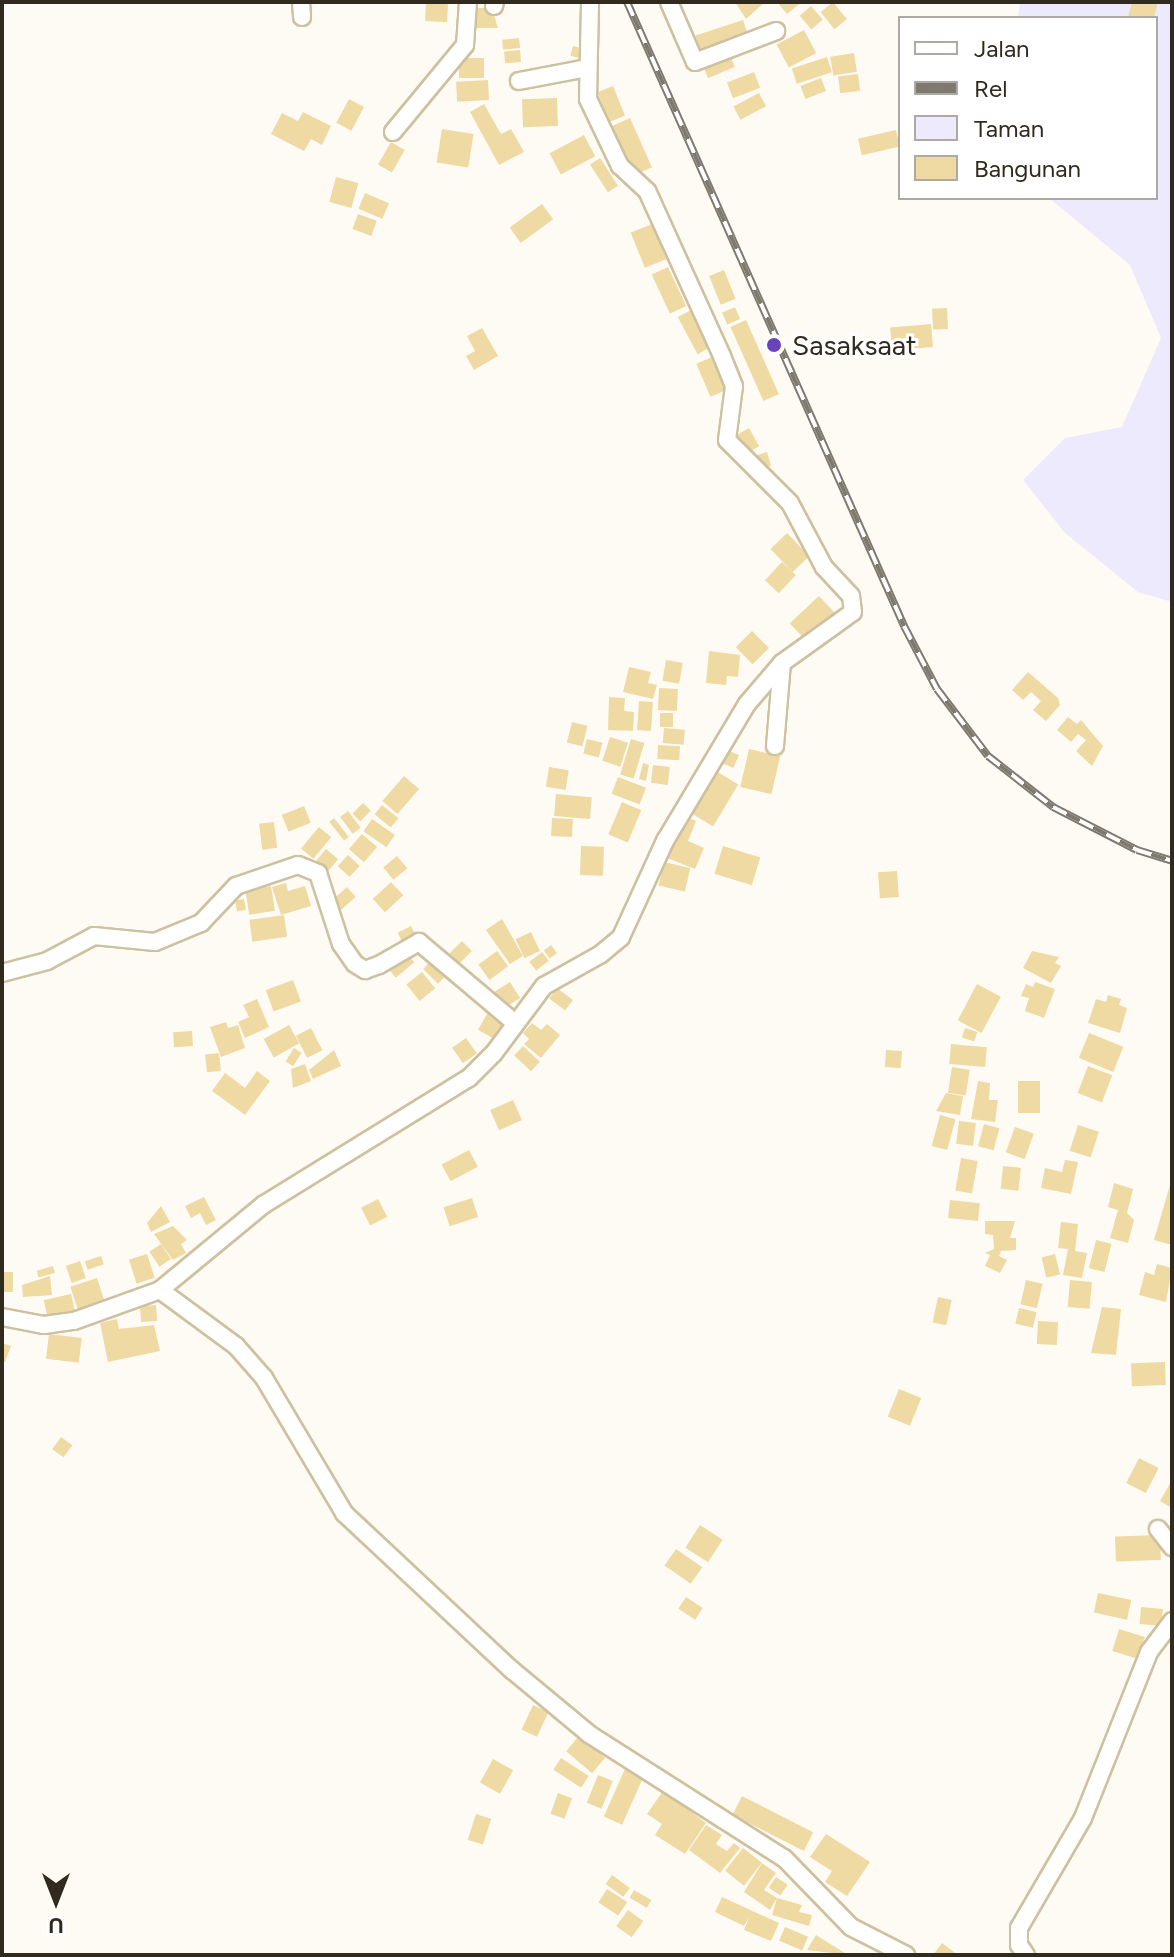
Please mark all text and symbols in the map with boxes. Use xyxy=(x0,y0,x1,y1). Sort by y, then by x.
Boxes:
legend xyxy=(898,16,1158,200)
text: Jalan xyxy=(974,34,1030,63)
text: Rel xyxy=(974,74,1007,103)
text: Taman xyxy=(974,114,1044,143)
text: Bangunan xyxy=(974,154,1081,183)
place label: Sasaksaat xyxy=(792,328,917,362)
marker: Sasaksaat xyxy=(763,334,785,356)
north arrow xyxy=(16,1861,96,1941)
text: U xyxy=(48,1912,64,1939)

